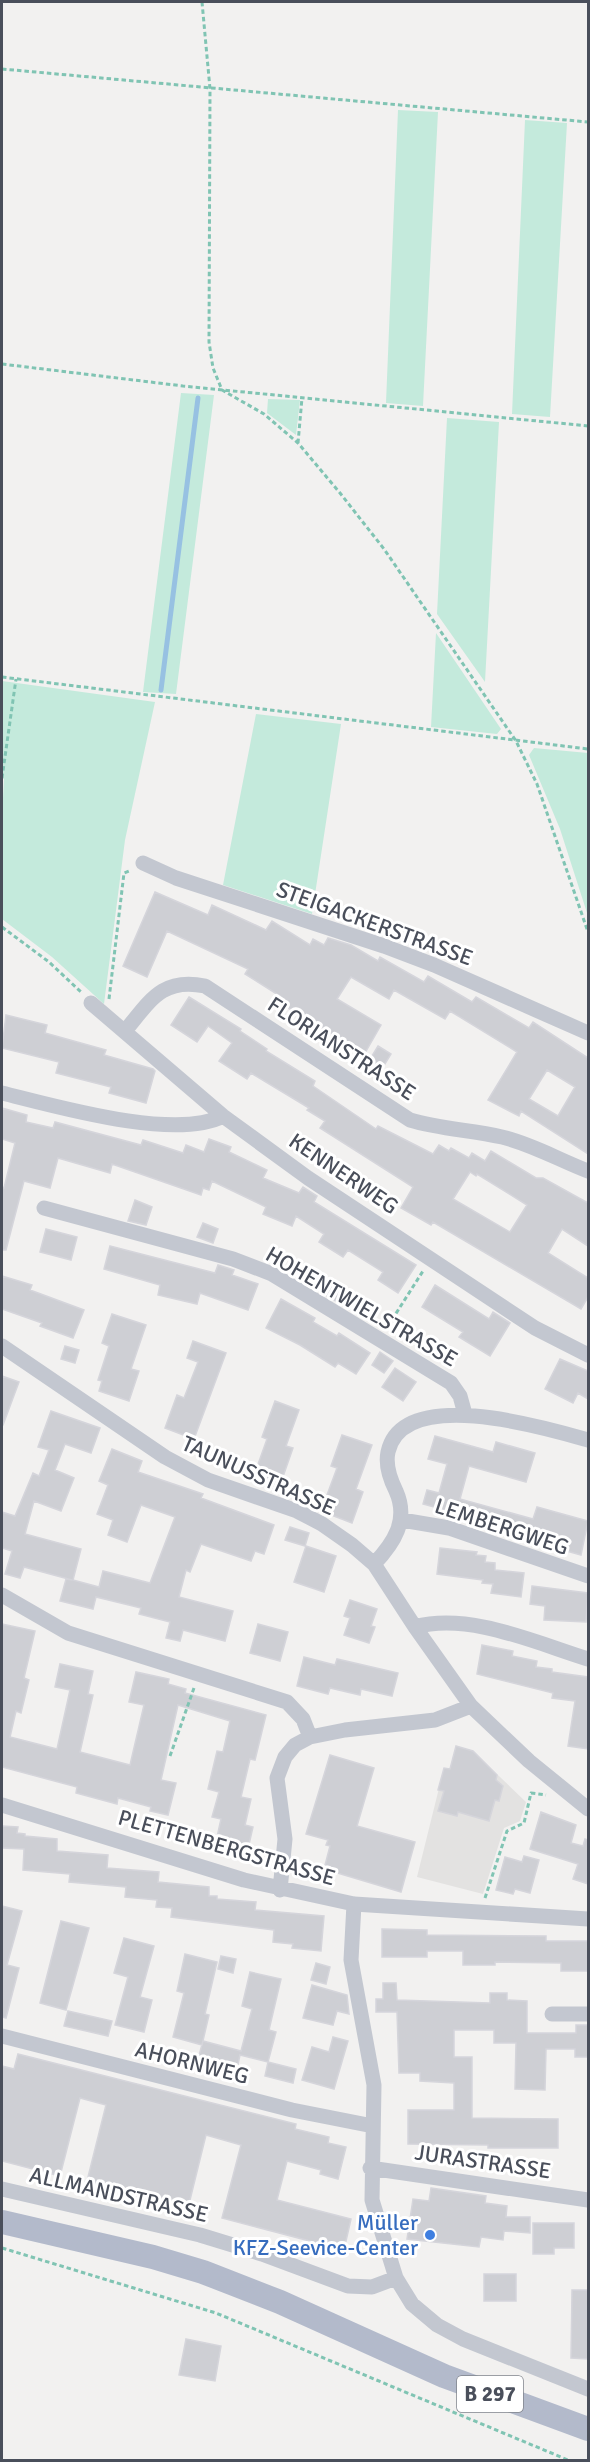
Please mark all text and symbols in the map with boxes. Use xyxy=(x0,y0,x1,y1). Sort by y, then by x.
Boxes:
street label: STEIGACKERSTRASSE xyxy=(273,875,477,972)
street label: FLORIANSTRASSE xyxy=(263,991,421,1106)
street label: KENNERWEG xyxy=(284,1127,404,1220)
street label: HOHENTWIELSTRASSE xyxy=(261,1240,463,1372)
street label: TAUNUSSTRASSE xyxy=(178,1430,340,1521)
street label: LEMBERGWEG xyxy=(431,1492,572,1561)
street label: PLETTENBERGSTRASSE xyxy=(115,1804,339,1891)
street label: AHORNWEG xyxy=(132,2035,251,2090)
street label: JURASTRASSE xyxy=(413,2139,553,2184)
street label: ALLMANDSTRASSE xyxy=(27,2161,211,2228)
place label: Müller KFZ-Seevice-Center xyxy=(233,2209,418,2261)
marker: Müller KFZ-Seevice-Center xyxy=(423,2228,437,2242)
road number: B 297 xyxy=(457,2376,523,2412)

